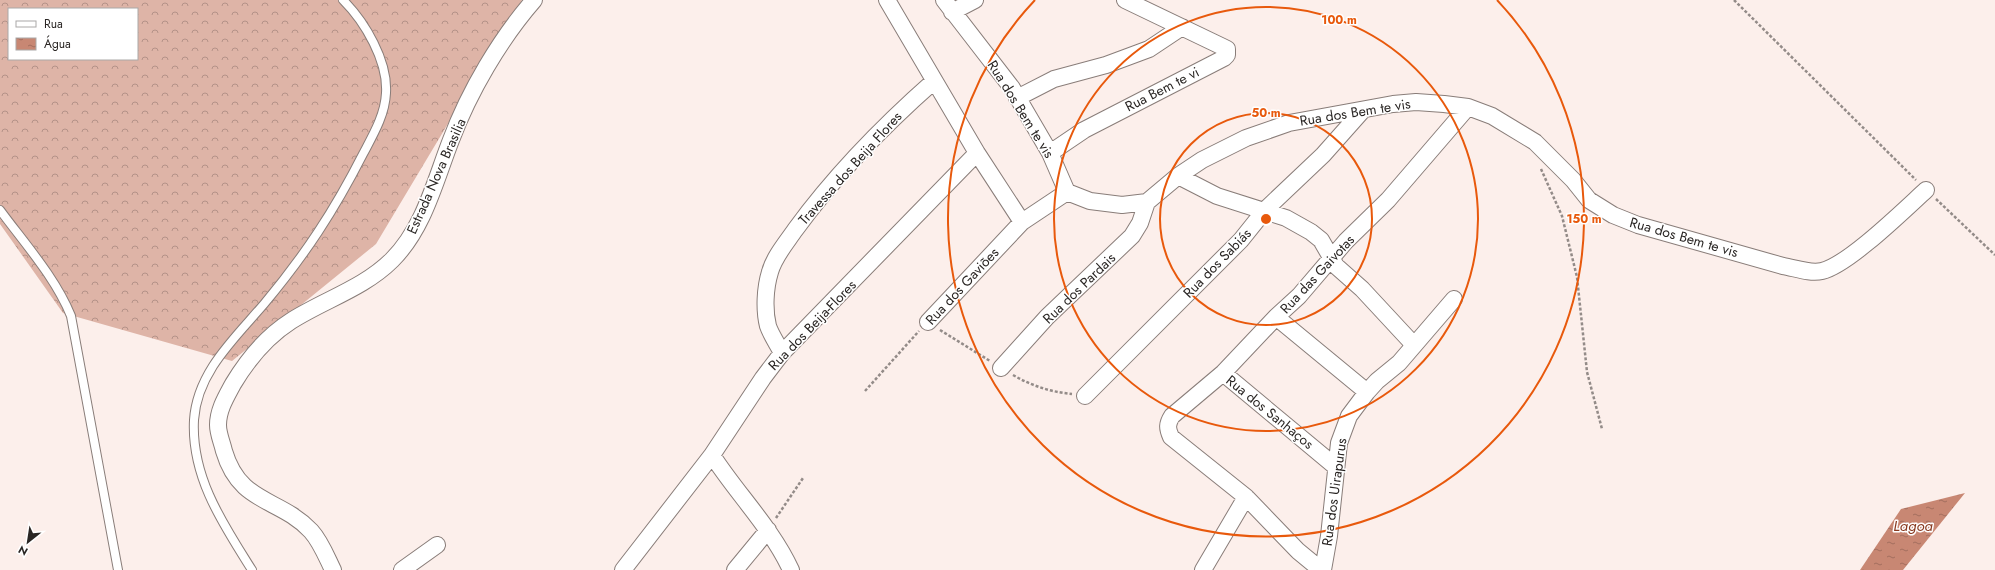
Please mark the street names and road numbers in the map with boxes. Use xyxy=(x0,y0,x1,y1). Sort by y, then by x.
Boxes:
street label: Rua dos Bem te vis xyxy=(983,56,1059,162)
street label: Rua Bem te vi xyxy=(1121,62,1203,116)
street label: Rua dos Bem te vis xyxy=(1298,93,1412,131)
street label: Travessa dos Beija Flores xyxy=(794,107,907,229)
street label: Estrada Nova Brasilia xyxy=(401,115,471,237)
street label: Rua dos Bem te vis xyxy=(1627,212,1741,262)
street label: Rua dos Sabiás xyxy=(1179,223,1256,302)
street label: Rua das Gaivotas xyxy=(1275,230,1359,318)
street label: Rua dos Gaviões xyxy=(921,243,1003,329)
street label: Rua dos Pardais xyxy=(1038,248,1120,328)
street label: Rua dos Beija-Flores xyxy=(764,275,861,375)
street label: Rua dos Sanhaços xyxy=(1222,370,1318,454)
street label: Rua dos Uirapurus xyxy=(1317,436,1352,547)

